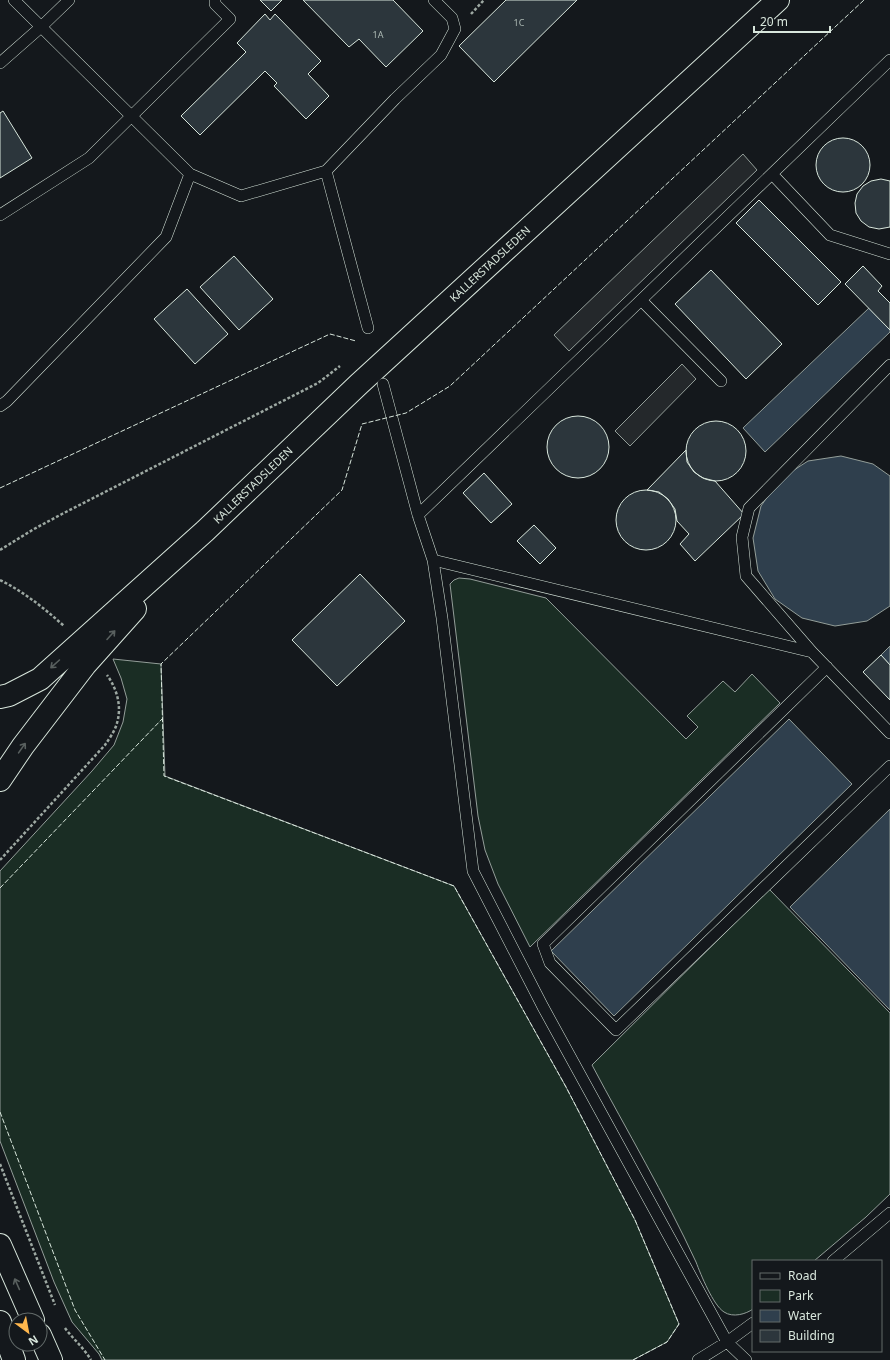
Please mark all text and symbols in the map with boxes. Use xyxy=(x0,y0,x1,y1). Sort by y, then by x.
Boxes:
scale bar xyxy=(754,8,830,34)
text: 20 m xyxy=(760,13,788,30)
house number: 1C xyxy=(514,16,525,29)
house number: 1A xyxy=(373,28,384,41)
street label: KALLERSTADSLEDEN xyxy=(446,222,533,305)
street label: KALLERSTADSLEDEN xyxy=(210,443,296,527)
one-way arrow xyxy=(107,630,116,641)
one-way arrow xyxy=(50,660,61,669)
one-way arrow xyxy=(18,743,26,754)
legend xyxy=(752,1260,882,1352)
text: Road xyxy=(788,1267,817,1284)
one-way arrow xyxy=(13,1279,21,1291)
text: Park xyxy=(788,1287,814,1304)
text: Water xyxy=(788,1307,822,1324)
north arrow xyxy=(8,1312,48,1352)
text: Building xyxy=(788,1327,835,1344)
text: N xyxy=(26,1332,41,1350)

